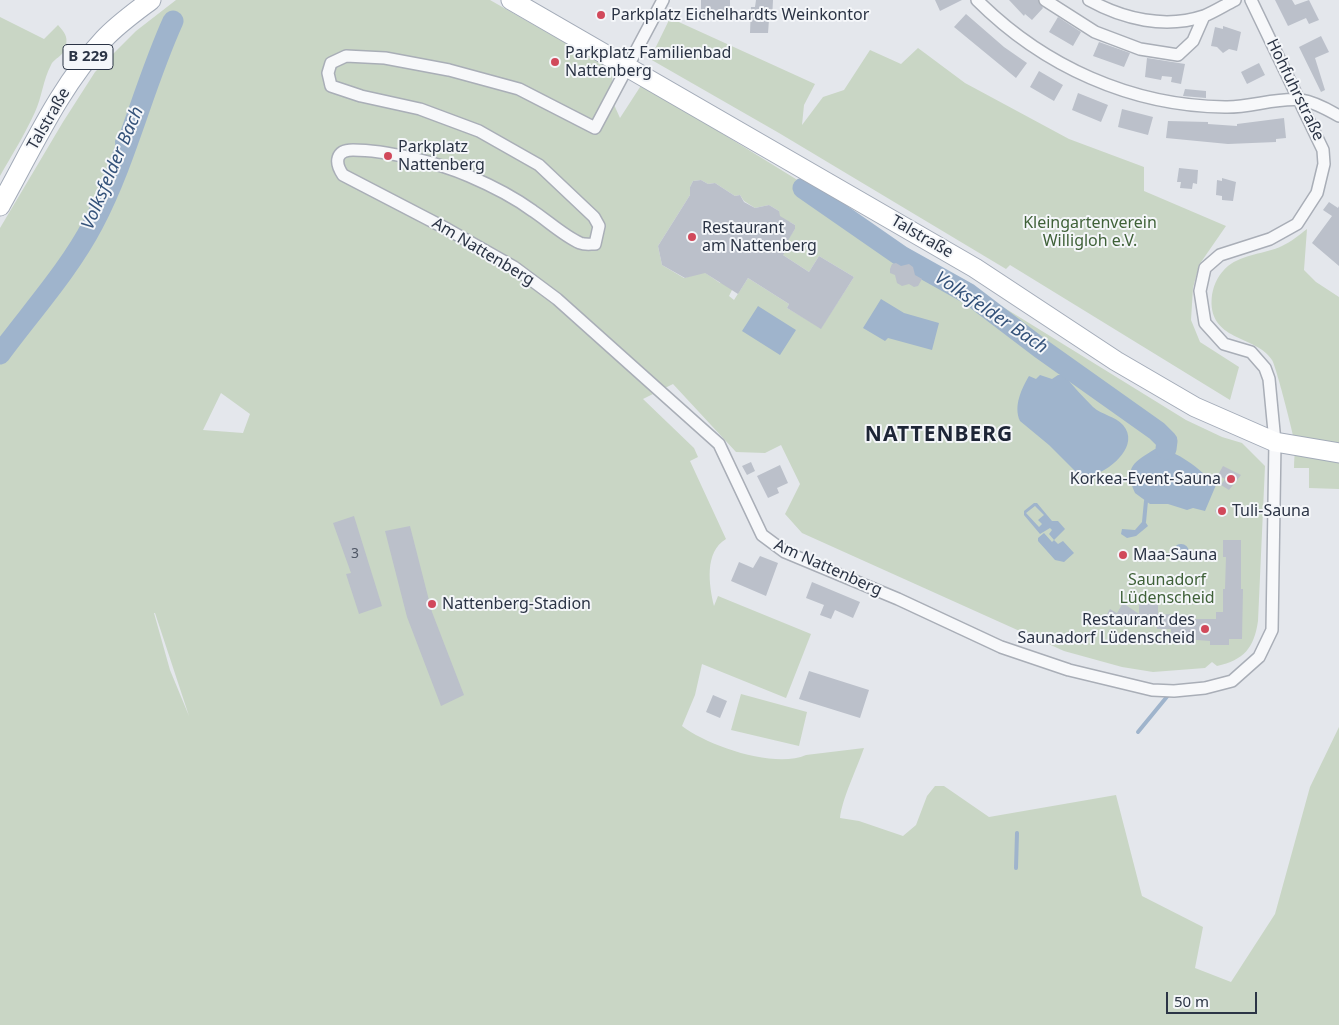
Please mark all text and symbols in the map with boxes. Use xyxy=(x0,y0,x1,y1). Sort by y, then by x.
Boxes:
place label: Parkplatz Eichelhardts Weinkontor xyxy=(611,5,869,25)
marker: Parkplatz Eichelhardts Weinkontor xyxy=(595,9,607,21)
street label: Hohfuhrstraße xyxy=(1262,36,1328,144)
place label: Parkplatz Familienbad Nattenberg xyxy=(565,43,731,81)
road number: B 229 xyxy=(63,44,113,70)
marker: Parkplatz Familienbad Nattenberg xyxy=(549,56,561,68)
street label: Talstraße xyxy=(24,85,74,153)
water label: Volksfelder Bach xyxy=(77,103,149,233)
place label: Parkplatz Nattenberg xyxy=(398,137,485,175)
marker: Parkplatz Nattenberg xyxy=(382,150,394,162)
street label: Talstraße xyxy=(888,212,956,262)
park label: Kleingartenverein Willigloh e.V. xyxy=(1023,213,1157,251)
street label: Am Nattenberg xyxy=(428,214,538,290)
place label: Restaurant am Nattenberg xyxy=(702,218,817,256)
marker: Restaurant am Nattenberg xyxy=(686,231,698,243)
water label: Volksfelder Bach xyxy=(931,267,1051,359)
district label: NATTENBERG xyxy=(864,422,1014,448)
place label: Korkea-Event-Sauna xyxy=(1070,469,1221,489)
marker: Korkea-Event-Sauna xyxy=(1225,473,1237,485)
place label: Tuli-Sauna xyxy=(1232,501,1310,521)
marker: Tuli-Sauna xyxy=(1216,505,1228,517)
street label: Am Nattenberg xyxy=(771,536,885,600)
place label: Maa-Sauna xyxy=(1133,545,1217,565)
house number: 3 xyxy=(351,546,359,562)
marker: Maa-Sauna xyxy=(1117,549,1129,561)
park label: Saunadorf Lüdenscheid xyxy=(1119,570,1215,608)
place label: Nattenberg-Stadion xyxy=(442,594,591,614)
marker: Nattenberg-Stadion xyxy=(426,598,438,610)
place label: Restaurant des Saunadorf Lüdenscheid xyxy=(1017,610,1195,648)
marker: Restaurant des Saunadorf Lüdenscheid xyxy=(1199,623,1211,635)
scale bar xyxy=(1169,982,1260,1014)
text: 50 m xyxy=(1174,991,1209,1011)

